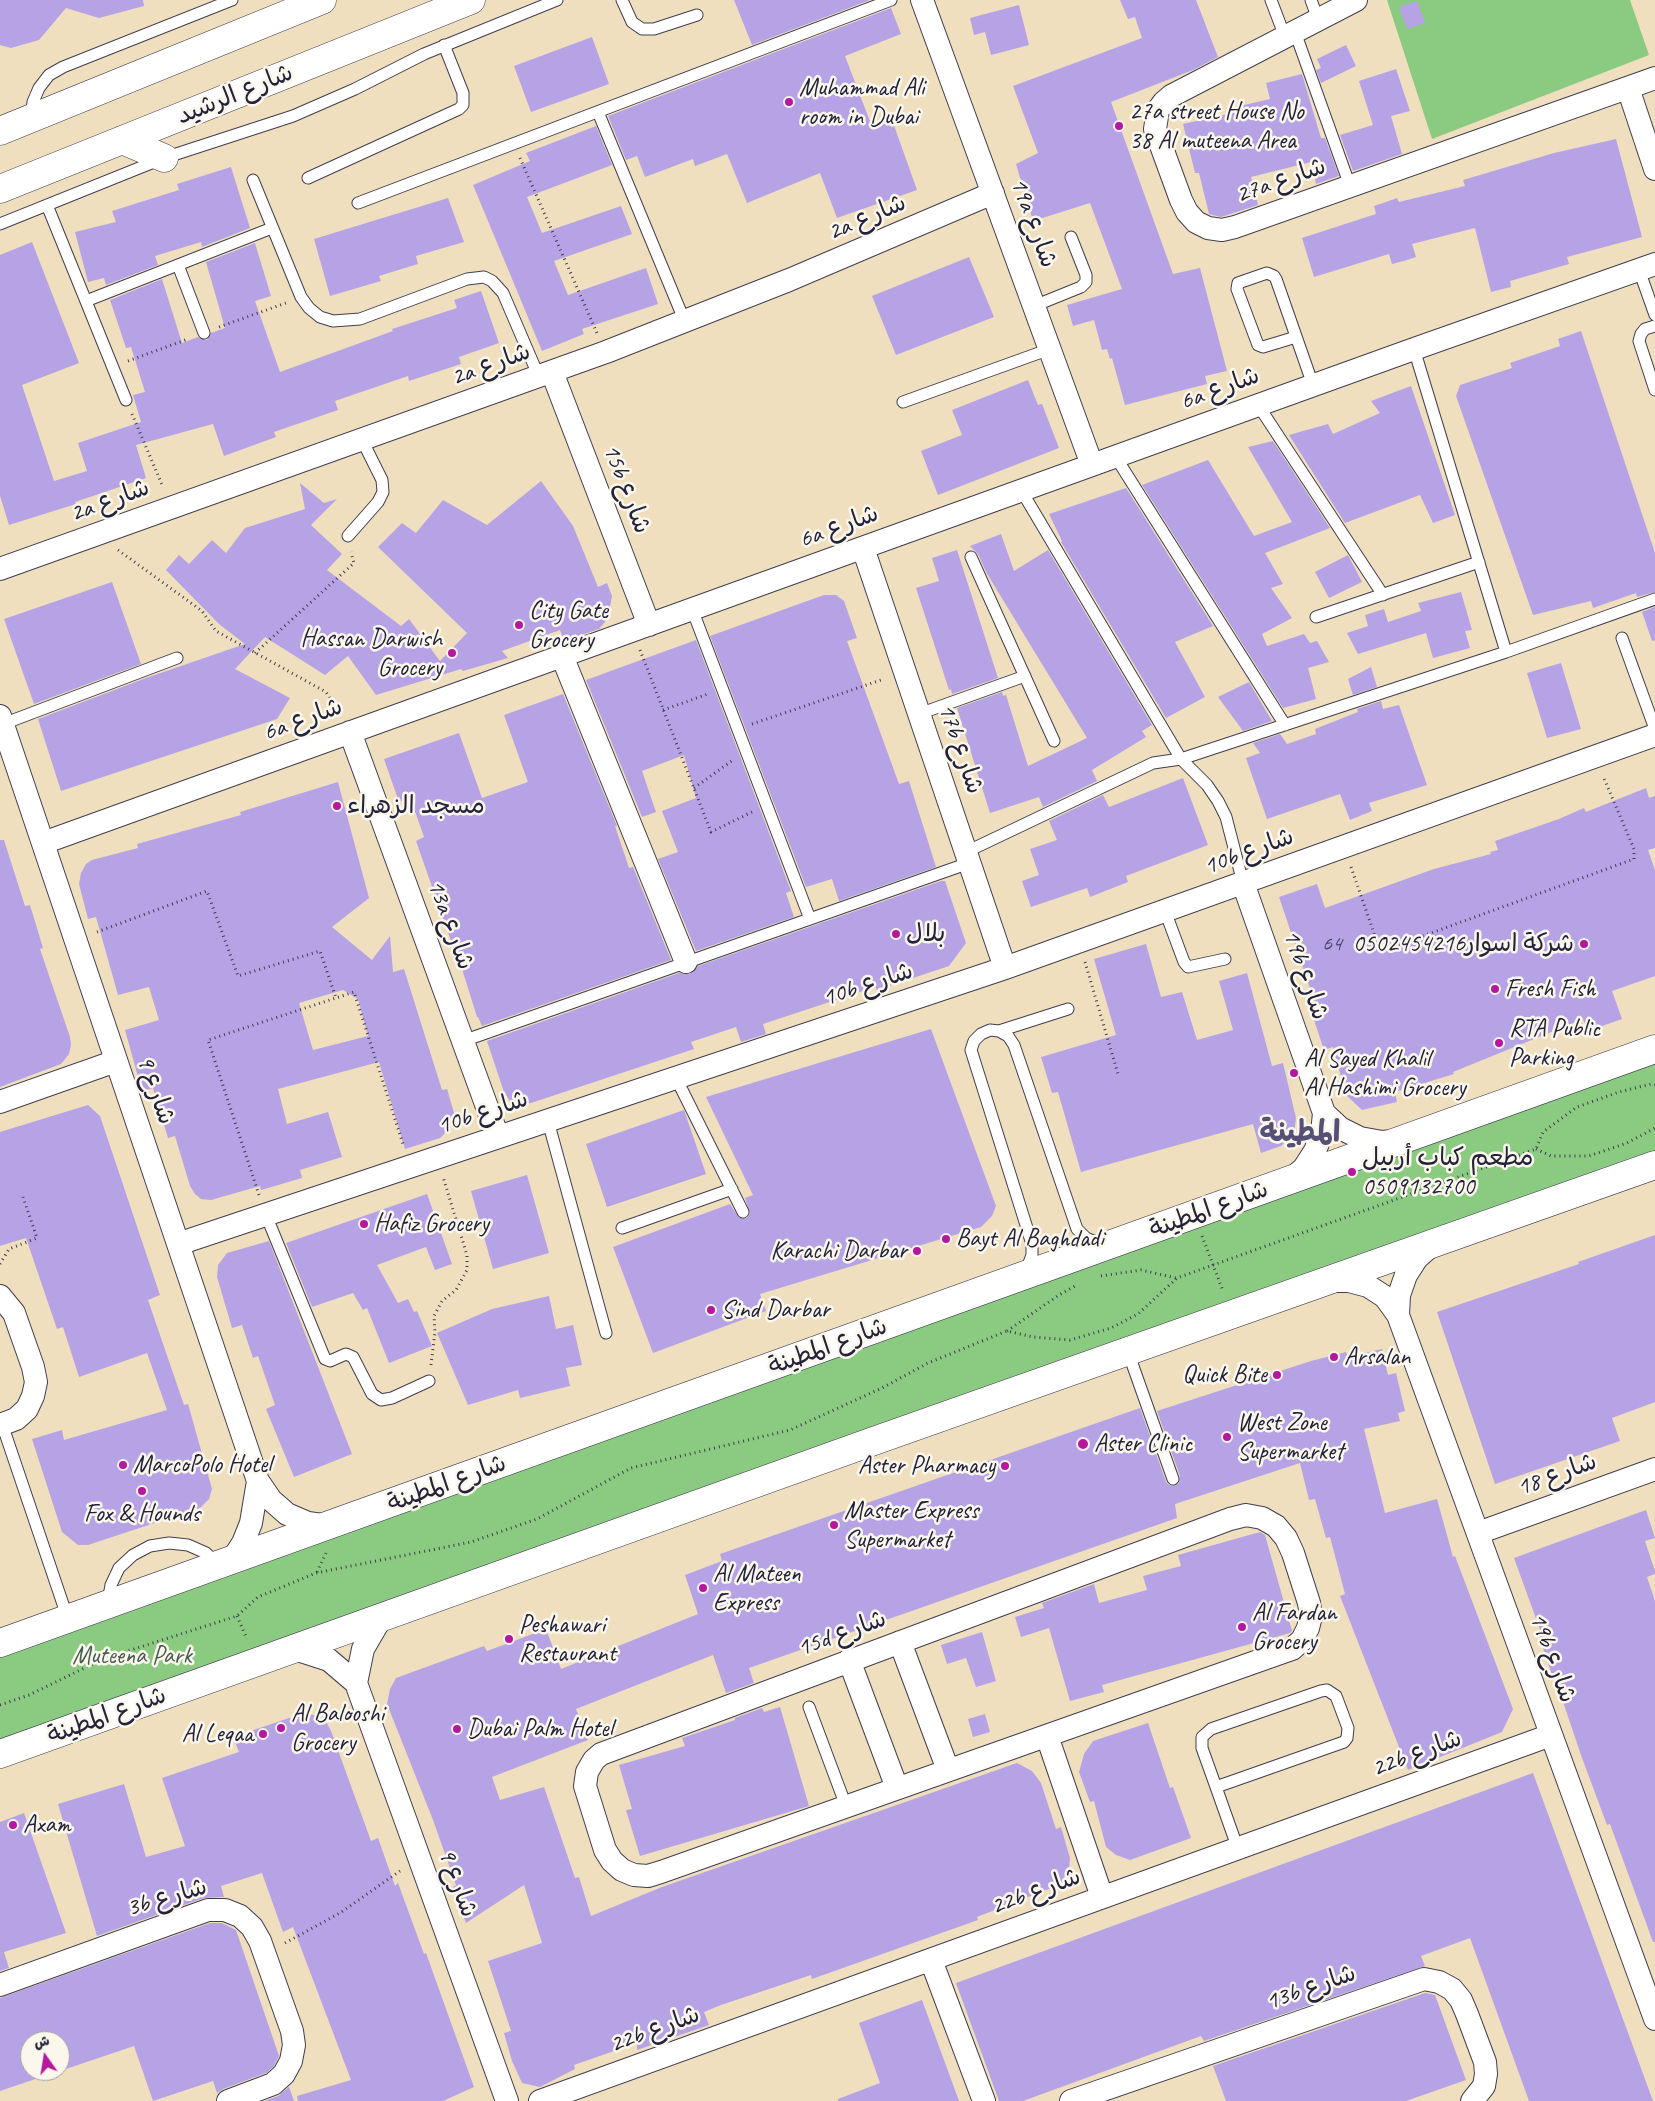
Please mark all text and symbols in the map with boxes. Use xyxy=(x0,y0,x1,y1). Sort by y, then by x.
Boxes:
street label: شارع الرشيد xyxy=(172,58,298,132)
place label: Muhammad Ali room in Dubai xyxy=(799,73,924,132)
marker: Muhammad Ali room in Dubai xyxy=(783,96,795,108)
place label: 27a street House No 38 Al muteena Area xyxy=(1129,97,1303,156)
marker: 27a street House No 38 Al muteena Area xyxy=(1113,120,1125,132)
street label: 27a شارع xyxy=(1232,152,1330,210)
street label: 19a شارع xyxy=(1003,174,1063,272)
street label: 2a شارع xyxy=(823,188,911,248)
street label: 2a شارع xyxy=(447,337,535,393)
street label: 6a شارع xyxy=(1176,361,1264,417)
street label: 15b شارع xyxy=(595,440,657,538)
street label: 2a شارع xyxy=(66,473,154,529)
street label: 6a شارع xyxy=(795,499,883,555)
place label: City Gate Grocery xyxy=(529,596,608,655)
marker: City Gate Grocery xyxy=(513,619,525,631)
place label: Hassan Darwish Grocery xyxy=(301,624,442,683)
marker: Hassan Darwish Grocery xyxy=(446,647,458,659)
street label: 6a شارع xyxy=(259,692,347,748)
street label: 17b شارع xyxy=(931,700,989,798)
place label: مسجد الزهراء xyxy=(347,791,485,821)
marker: مسجد الزهراء xyxy=(331,800,343,812)
street label: 10b شارع xyxy=(1200,822,1298,882)
street label: 13a شارع xyxy=(420,876,480,974)
place label: بلال xyxy=(906,919,946,949)
street label: 19b شارع xyxy=(1276,926,1334,1024)
marker: بلال xyxy=(890,928,902,940)
place label: شركة اسوار0502454216 xyxy=(1352,929,1574,959)
house number: 64 xyxy=(1322,931,1342,957)
marker: شركة اسوار0502454216 xyxy=(1578,938,1590,950)
street label: 10b شارع xyxy=(819,956,917,1014)
place label: Fresh Fish xyxy=(1505,974,1595,1004)
marker: Fresh Fish xyxy=(1489,983,1501,995)
place label: RTA Public Parking xyxy=(1509,1014,1600,1073)
marker: RTA Public Parking xyxy=(1493,1037,1505,1049)
place label: Al Sayed Khalil Al Hashimi Grocery xyxy=(1304,1044,1466,1103)
street label: شارع 9 xyxy=(129,1051,181,1129)
marker: Al Sayed Khalil Al Hashimi Grocery xyxy=(1288,1067,1300,1079)
street label: 10b شارع xyxy=(434,1084,532,1142)
district label: المطينة xyxy=(1260,1115,1340,1151)
place label: مطعم كباب أربيل 0509132700 xyxy=(1362,1143,1533,1202)
marker: مطعم كباب أربيل 0509132700 xyxy=(1346,1166,1358,1178)
street label: شارع المطينة xyxy=(1145,1175,1273,1245)
place label: Hafiz Grocery xyxy=(374,1209,489,1239)
marker: Hafiz Grocery xyxy=(358,1218,370,1230)
place label: Bayt Al Baghdadi xyxy=(956,1224,1104,1254)
marker: Bayt Al Baghdadi xyxy=(940,1233,952,1245)
place label: Karachi Darbar xyxy=(770,1236,907,1266)
marker: Karachi Darbar xyxy=(911,1245,923,1257)
place label: Sind Darbar xyxy=(721,1295,830,1325)
marker: Sind Darbar xyxy=(705,1304,717,1316)
street label: شارع المطينة xyxy=(764,1312,892,1382)
place label: Arsalan xyxy=(1344,1342,1410,1372)
marker: Arsalan xyxy=(1328,1351,1340,1363)
place label: Quick Bite xyxy=(1182,1360,1267,1390)
marker: Quick Bite xyxy=(1271,1369,1283,1381)
place label: West Zone Supermarket xyxy=(1237,1408,1343,1467)
place label: Aster Clinic xyxy=(1094,1429,1192,1459)
marker: West Zone Supermarket xyxy=(1221,1431,1233,1443)
marker: Aster Clinic xyxy=(1076,1437,1090,1451)
street label: شارع 18 xyxy=(1513,1447,1601,1503)
street label: شارع المطينة xyxy=(383,1449,511,1519)
place label: MarcoPolo Hotel xyxy=(133,1450,271,1480)
place label: Aster Pharmacy xyxy=(858,1451,995,1481)
marker: MarcoPolo Hotel xyxy=(117,1459,129,1471)
marker: Aster Pharmacy xyxy=(999,1460,1011,1472)
marker: Fox & Hounds xyxy=(136,1485,148,1497)
place label: Master Express Supermarket xyxy=(844,1496,979,1555)
place label: Fox & Hounds xyxy=(84,1499,200,1529)
marker: Master Express Supermarket xyxy=(828,1519,840,1531)
place label: Al Mateen Express xyxy=(713,1559,801,1618)
marker: Al Mateen Express xyxy=(697,1582,709,1594)
place label: Al Fardan Grocery xyxy=(1252,1598,1336,1657)
street label: 15d شارع xyxy=(793,1604,891,1664)
street label: 19b شارع xyxy=(1522,1609,1582,1707)
place label: Peshawari Restaurant xyxy=(519,1610,616,1669)
marker: Al Fardan Grocery xyxy=(1236,1621,1248,1633)
marker: Peshawari Restaurant xyxy=(503,1633,515,1645)
park label: Muteena Park xyxy=(72,1641,192,1671)
street label: شارع المطينة xyxy=(43,1681,171,1751)
place label: Al Balooshi Grocery xyxy=(291,1699,384,1758)
place label: Dubai Palm Hotel xyxy=(467,1714,613,1744)
place label: Al Leqaa xyxy=(182,1719,253,1749)
marker: Al Balooshi Grocery xyxy=(275,1722,287,1734)
marker: Dubai Palm Hotel xyxy=(451,1723,463,1735)
street label: 22b شارع xyxy=(1368,1724,1466,1784)
marker: Al Leqaa xyxy=(257,1728,269,1740)
place label: Axam xyxy=(23,1810,71,1840)
marker: Axam xyxy=(7,1819,19,1831)
street label: شارع 9 xyxy=(431,1844,483,1922)
street label: 22b شارع xyxy=(987,1862,1085,1922)
street label: 3b شارع xyxy=(123,1872,211,1924)
street label: 13b شارع xyxy=(1262,1959,1360,2017)
street label: 22b شارع xyxy=(606,2000,704,2060)
north arrow xyxy=(20,2031,70,2081)
text: ش xyxy=(32,2032,51,2052)

